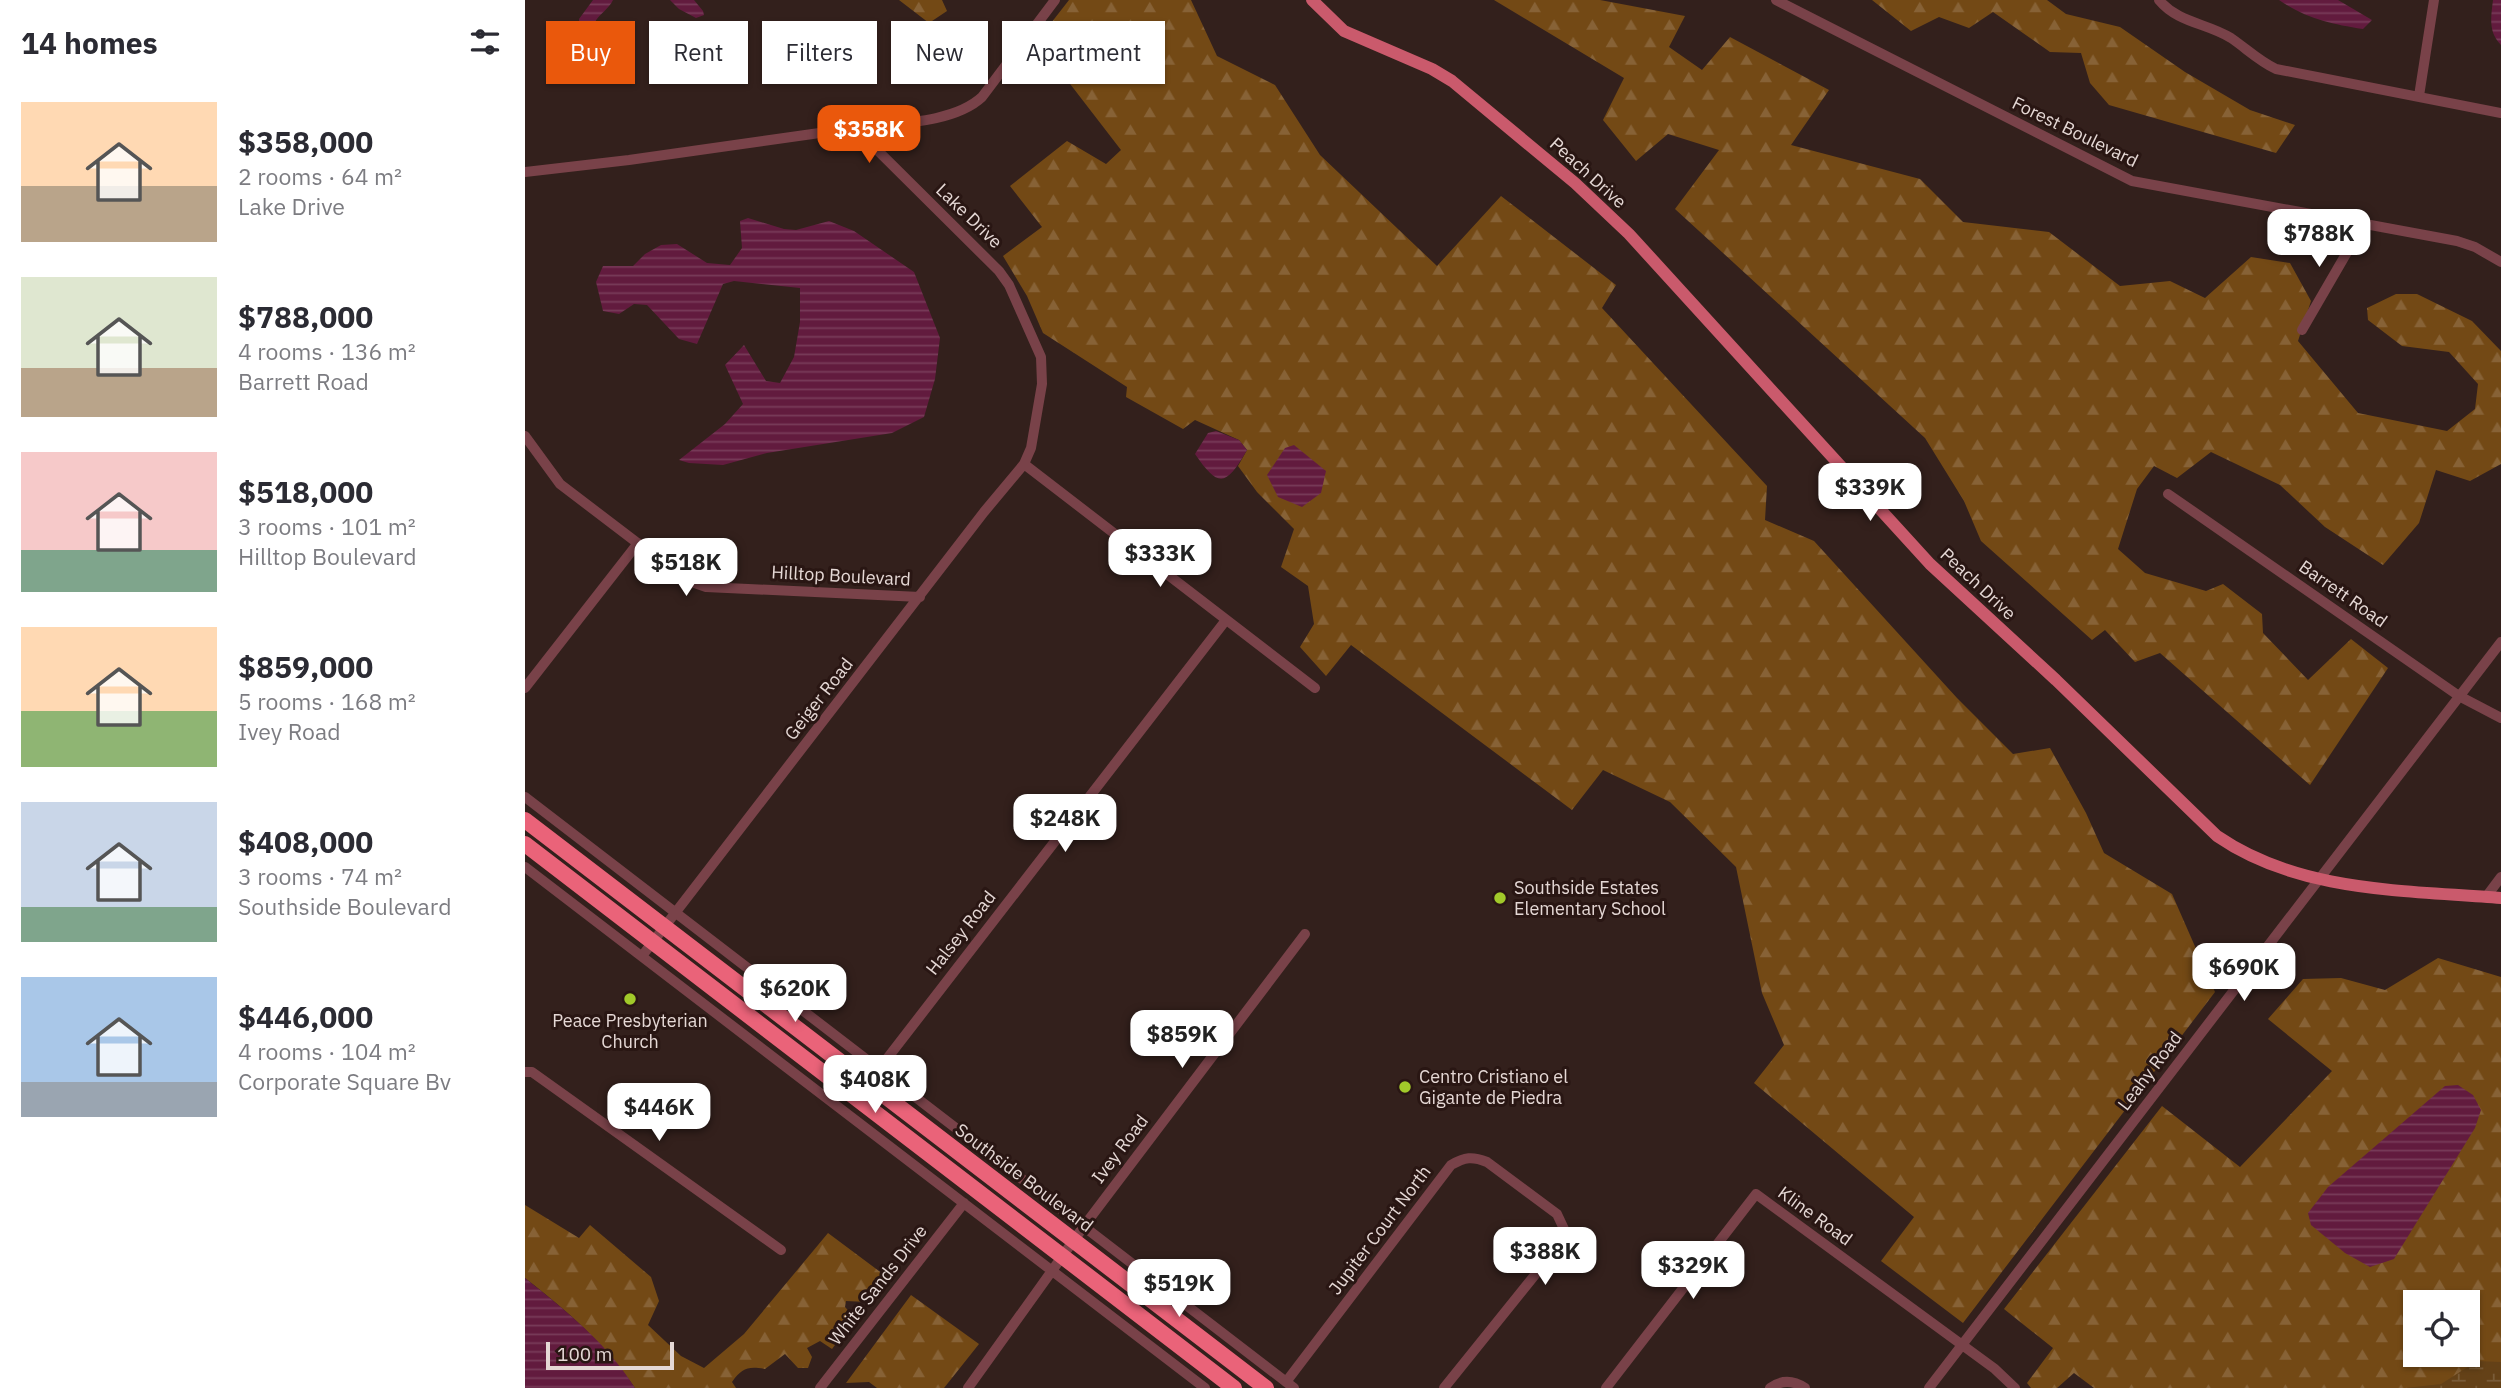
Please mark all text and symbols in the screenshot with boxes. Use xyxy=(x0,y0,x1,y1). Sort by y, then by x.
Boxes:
chip: Buy xyxy=(546,21,635,84)
chip: Rent xyxy=(649,21,748,84)
chip: Filters xyxy=(762,21,877,84)
chip: New xyxy=(891,21,988,84)
chip: Apartment xyxy=(1002,21,1165,84)
text: 14 homes xyxy=(21,23,158,62)
icon: filters xyxy=(466,23,504,61)
street label: Forest Boulevard xyxy=(2009,91,2142,172)
pin: $358K xyxy=(820,106,918,165)
text: $358K xyxy=(833,113,905,143)
text: $358,000 xyxy=(238,122,373,161)
icon: home xyxy=(77,130,161,214)
street label: Peach Drive xyxy=(1545,132,1632,213)
text: 2 rooms · 64 m² xyxy=(238,161,402,191)
street label: Lake Drive xyxy=(931,178,1008,253)
text: Lake Drive xyxy=(238,191,345,221)
pin: $788K xyxy=(2270,210,2368,269)
text: $788K xyxy=(2283,217,2355,247)
text: $788,000 xyxy=(238,297,373,336)
icon: home xyxy=(77,305,161,389)
text: 4 rooms · 136 m² xyxy=(238,336,416,366)
text: Barrett Road xyxy=(238,366,369,396)
pin: $339K xyxy=(1821,463,1919,523)
text: $339K xyxy=(1834,471,1906,501)
text: $518,000 xyxy=(238,472,373,511)
icon: home xyxy=(77,480,161,564)
text: 3 rooms · 101 m² xyxy=(238,511,416,541)
pin: $333K xyxy=(1111,530,1209,589)
text: $333K xyxy=(1124,537,1196,567)
pin: $518K xyxy=(637,538,735,598)
text: Hilltop Boulevard xyxy=(238,541,417,571)
street label: Peach Drive xyxy=(1936,543,2021,625)
text: $518K xyxy=(650,546,722,576)
street label: Barrett Road xyxy=(2295,555,2392,632)
street label: Hilltop Boulevard xyxy=(771,560,911,591)
text: $859,000 xyxy=(238,647,373,686)
street label: Geiger Road xyxy=(779,653,858,745)
icon: home xyxy=(77,655,161,739)
text: 5 rooms · 168 m² xyxy=(238,686,416,716)
text: Ivey Road xyxy=(238,716,341,746)
pin: $248K xyxy=(1016,794,1114,854)
text: $248K xyxy=(1029,802,1101,832)
text: $408,000 xyxy=(238,822,373,861)
icon: home xyxy=(77,830,161,914)
text: 3 rooms · 74 m² xyxy=(238,861,402,891)
place label: Southside Estates Elementary School xyxy=(1514,876,1666,920)
street label: Halsey Road xyxy=(921,886,1001,979)
marker: Southside Estates Elementary School xyxy=(1492,890,1508,906)
text: Southside Boulevard xyxy=(238,891,452,921)
pin: $690K xyxy=(2195,944,2293,1003)
text: $690K xyxy=(2208,951,2280,981)
pin: $620K xyxy=(746,964,844,1024)
text: $620K xyxy=(759,972,831,1002)
marker: Peace Presbyterian Church xyxy=(622,991,638,1007)
text: $446,000 xyxy=(238,997,373,1036)
icon: home xyxy=(77,1005,161,1089)
place label: Peace Presbyterian Church xyxy=(552,1009,708,1053)
pin: $859K xyxy=(1133,1010,1231,1070)
text: $859K xyxy=(1146,1018,1218,1048)
street label: Leahy Road xyxy=(2112,1027,2187,1115)
text: 4 rooms · 104 m² xyxy=(238,1036,416,1066)
pin: $408K xyxy=(826,1056,924,1115)
text: $408K xyxy=(839,1063,911,1093)
place label: Centro Cristiano el Gigante de Piedra xyxy=(1419,1065,1568,1109)
text: Corporate Square Bv xyxy=(238,1066,451,1096)
marker: Centro Cristiano el Gigante de Piedra xyxy=(1397,1079,1413,1095)
pin: $446K xyxy=(610,1084,708,1143)
text: $446K xyxy=(623,1091,695,1121)
street label: Ivey Road xyxy=(1086,1110,1153,1188)
street label: Southside Boulevard xyxy=(951,1118,1098,1237)
street label: Jupiter Court North xyxy=(1323,1160,1436,1299)
street label: Kline Road xyxy=(1774,1181,1857,1250)
street label: White Sands Drive xyxy=(823,1220,932,1350)
pin: $388K xyxy=(1496,1228,1594,1287)
text: $388K xyxy=(1509,1235,1581,1265)
pin: $329K xyxy=(1644,1242,1742,1301)
text: $329K xyxy=(1657,1249,1729,1279)
pin: $519K xyxy=(1130,1260,1228,1319)
text: $519K xyxy=(1143,1267,1215,1297)
map controls xyxy=(2403,1290,2480,1367)
button: locate xyxy=(2403,1290,2480,1367)
scale bar xyxy=(546,1339,674,1371)
text: 100 m xyxy=(557,1342,612,1366)

